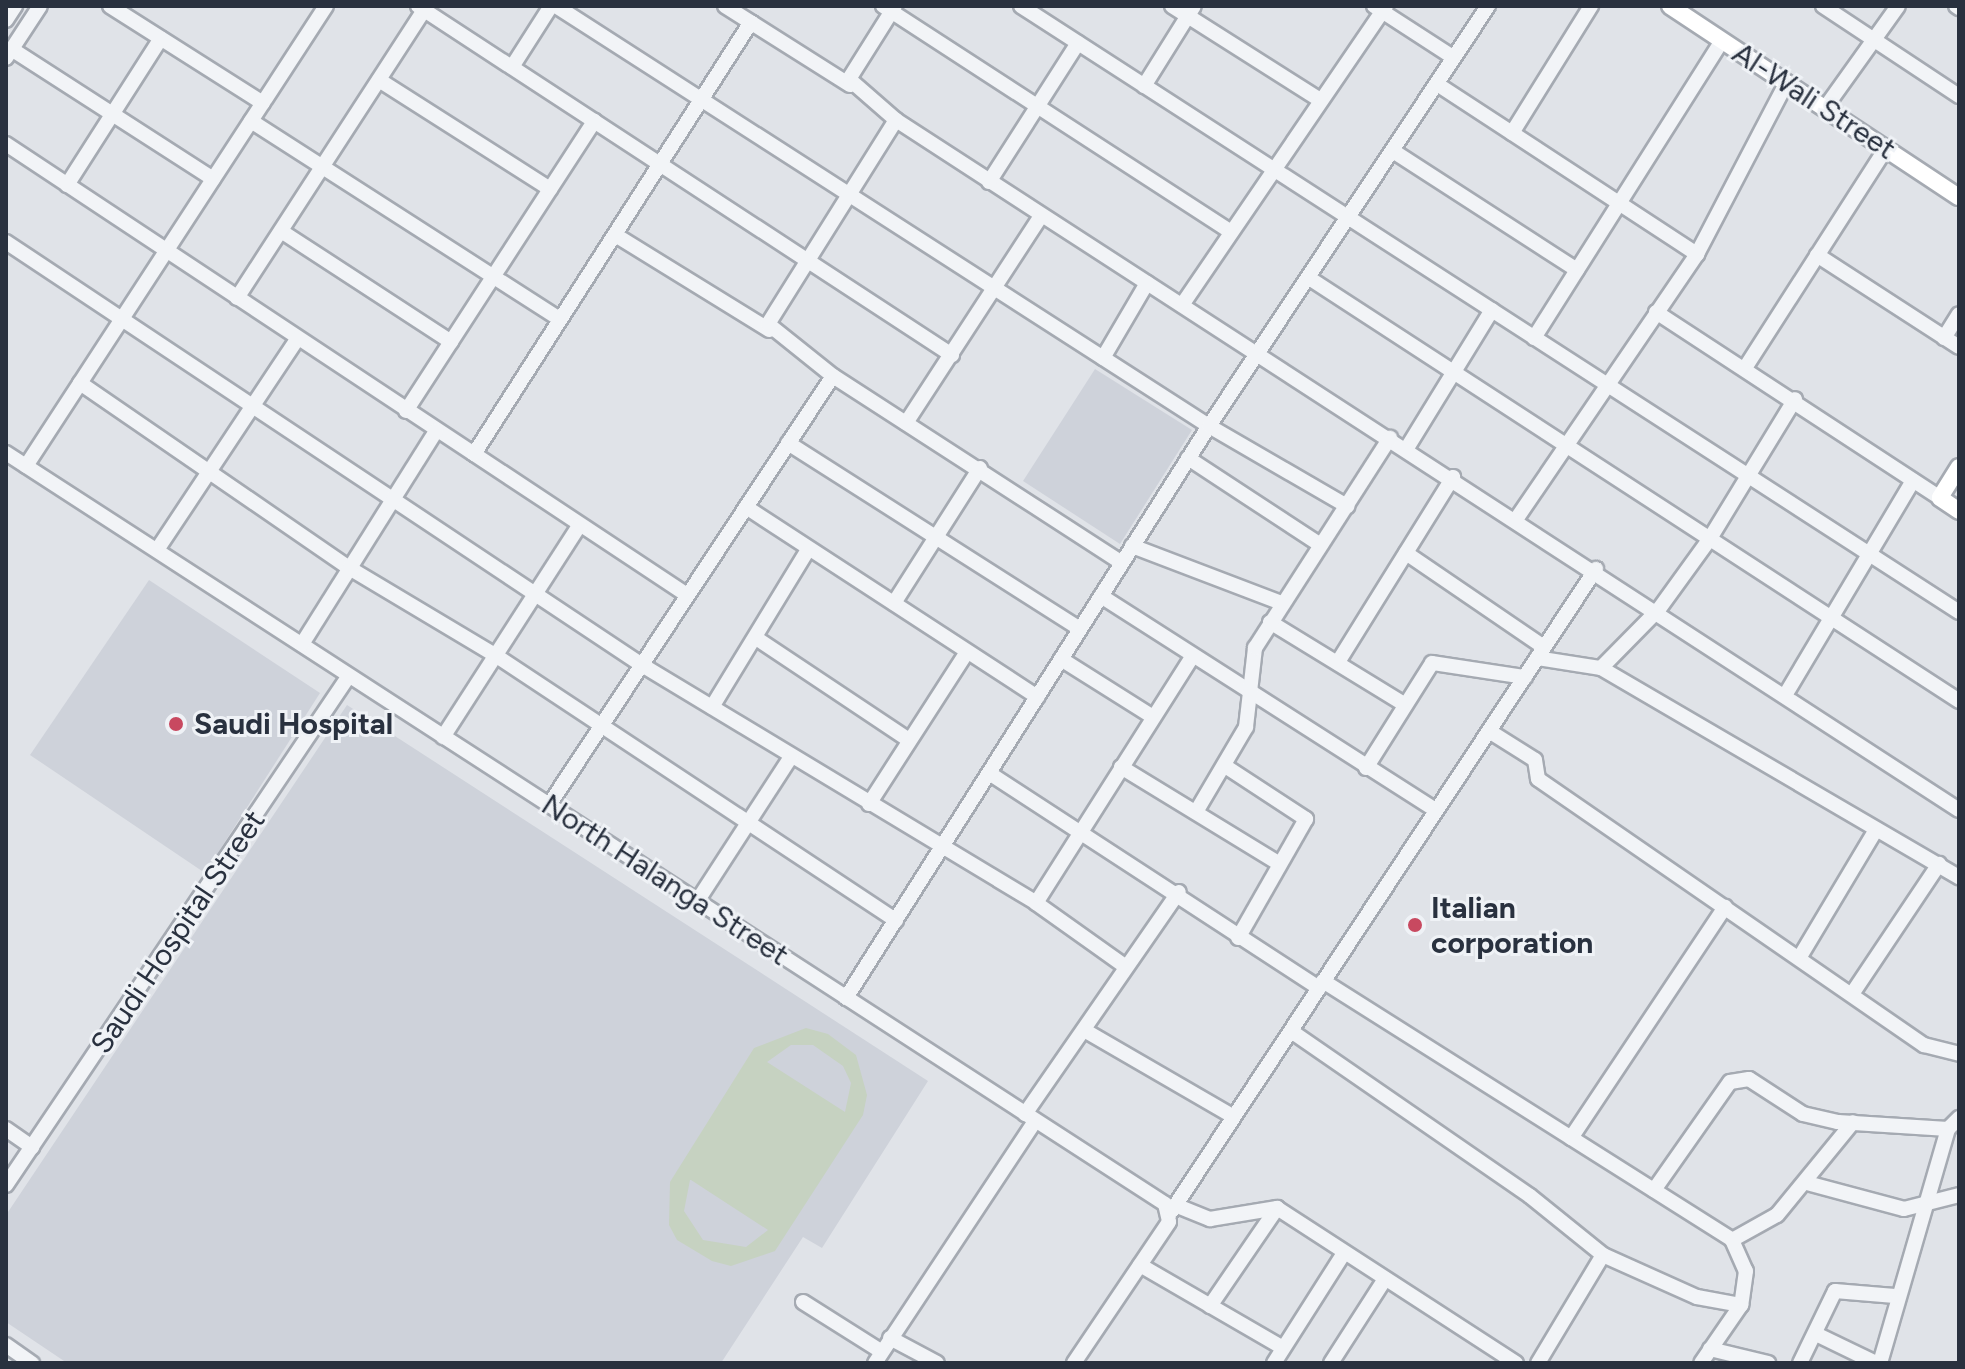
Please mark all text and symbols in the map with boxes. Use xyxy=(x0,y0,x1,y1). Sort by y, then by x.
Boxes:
street label: Al-Wali Street xyxy=(1726,35,1902,167)
place label: Saudi Hospital xyxy=(194,706,393,742)
marker: Saudi Hospital xyxy=(165,713,187,735)
street label: North Halanga Street xyxy=(535,787,795,973)
street label: Saudi Hospital Street xyxy=(83,804,273,1060)
place label: Italian corporation xyxy=(1431,890,1593,960)
marker: Italian corporation xyxy=(1406,916,1424,934)

